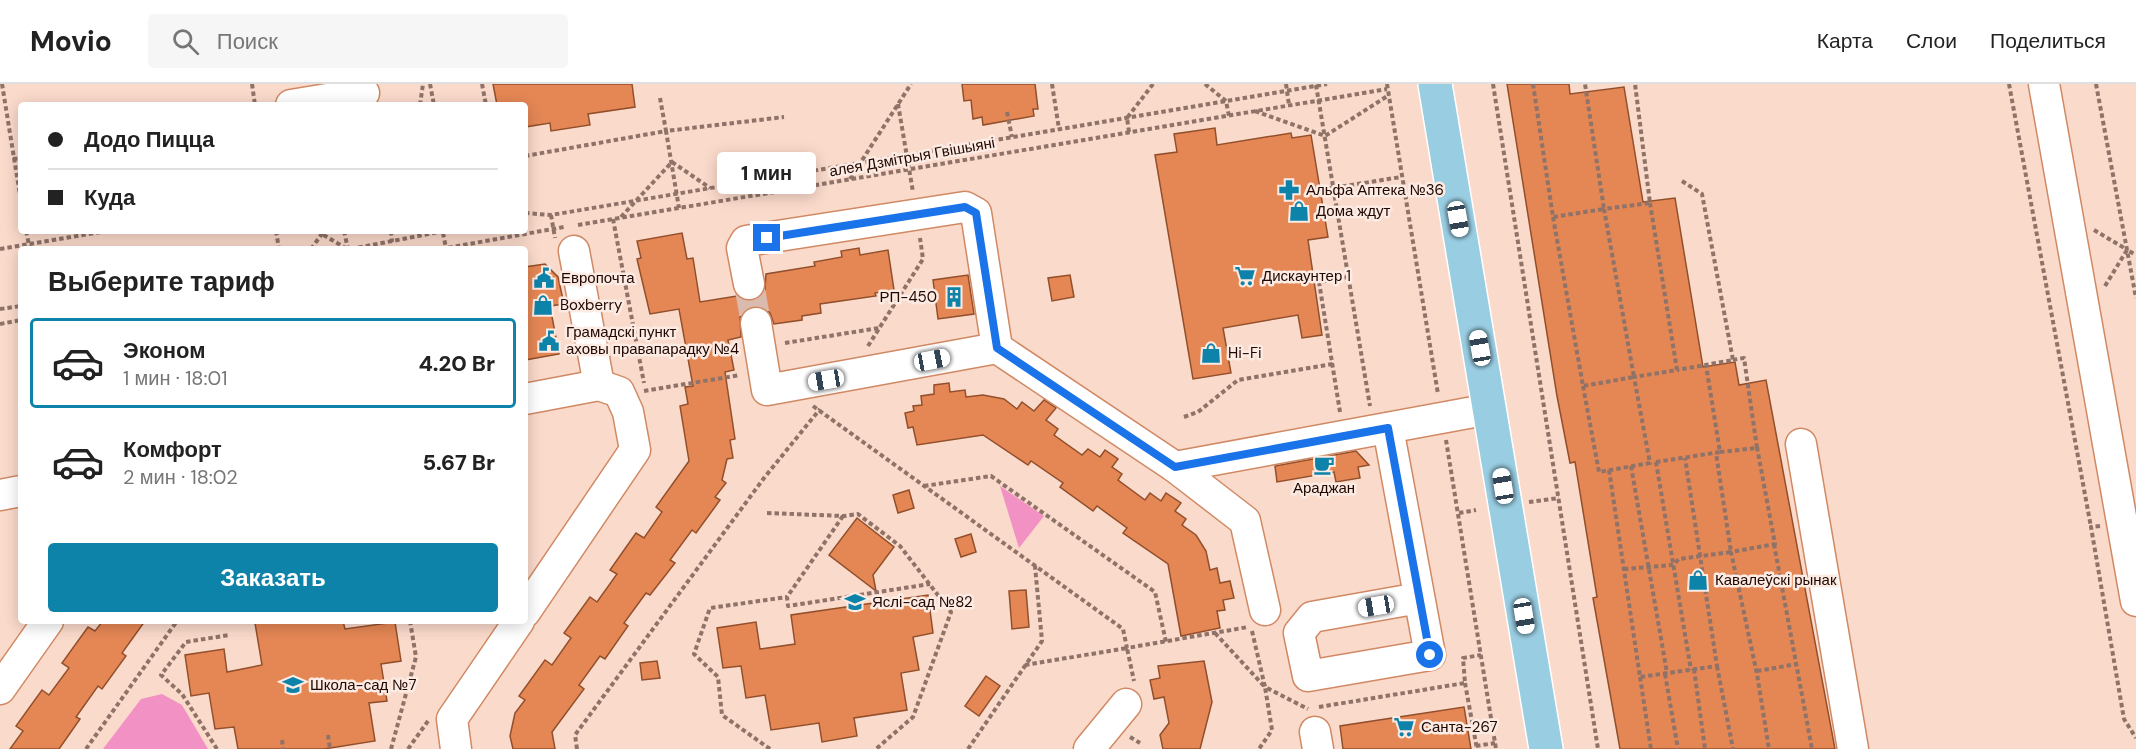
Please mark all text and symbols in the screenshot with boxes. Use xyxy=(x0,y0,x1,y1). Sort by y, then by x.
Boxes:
search box xyxy=(148,14,568,68)
text: Movio xyxy=(30,23,112,60)
icon: search xyxy=(169,25,202,58)
text: Поиск xyxy=(217,27,278,56)
text: Карта xyxy=(1817,27,1873,55)
text: Слои xyxy=(1906,27,1957,55)
text: Поделиться xyxy=(1990,27,2106,55)
text: Додо Пицца xyxy=(84,125,215,154)
street label: алея Дзмітрыя Гвішыяні xyxy=(828,133,996,181)
callout: 1 мин xyxy=(718,151,816,193)
text: 1 мин xyxy=(741,160,792,186)
pharmacy icon: Альфа Аптека №36 xyxy=(1277,178,1301,202)
place label: Альфа Аптека №36 xyxy=(1306,180,1444,200)
text: Куда xyxy=(84,183,135,212)
shop icon: Дома ждут xyxy=(1287,199,1311,223)
car xyxy=(1446,200,1470,238)
place label: Дома ждут xyxy=(1316,201,1391,221)
route end xyxy=(753,224,780,251)
text: Выберите тариф xyxy=(48,264,275,299)
supermarket icon: Дискаунтер 1 xyxy=(1233,264,1257,288)
public building icon: Европочта xyxy=(532,266,556,290)
place label: Дискаунтер 1 xyxy=(1262,266,1351,286)
place label: Европочта xyxy=(561,268,635,288)
building icon: РП-450 xyxy=(942,285,966,309)
place label: РП-450 xyxy=(880,287,937,307)
shop icon: Boxberry xyxy=(531,293,555,317)
place label: Boxberry xyxy=(560,295,623,315)
place label: Грамадскі пункт аховы правапарадку №4 xyxy=(566,322,739,359)
public building icon: Грамадскі пункт аховы правапарадку №4 xyxy=(537,329,561,353)
car xyxy=(1468,329,1492,367)
icon: car xyxy=(51,336,105,390)
text: Эконом xyxy=(123,336,206,365)
shop icon: Hi-Fi xyxy=(1199,341,1223,365)
place label: Hi-Fi xyxy=(1228,343,1262,363)
car xyxy=(913,348,951,372)
text: 4.20 Br xyxy=(418,349,495,378)
text: 1 мин · 18:01 xyxy=(123,365,228,391)
car xyxy=(807,368,845,392)
icon: car xyxy=(51,435,105,489)
text: Комфорт xyxy=(123,435,222,464)
text: 5.67 Br xyxy=(422,448,495,477)
cafe icon: Араджан xyxy=(1312,453,1336,477)
text: 2 мин · 18:02 xyxy=(123,464,238,490)
car xyxy=(1491,467,1515,505)
place label: Араджан xyxy=(1293,478,1355,498)
button: Заказать xyxy=(48,543,498,612)
shop icon: Кавалеўскі рынак xyxy=(1686,568,1710,592)
place label: Кавалеўскі рынак xyxy=(1715,570,1837,590)
school or university icon: Яслі-сад №82 xyxy=(843,590,867,614)
place label: Яслі-сад №82 xyxy=(872,592,973,612)
car xyxy=(1357,594,1395,618)
car xyxy=(1512,597,1536,635)
route start xyxy=(1416,641,1443,668)
school or university icon: Школа-сад №7 xyxy=(281,673,305,697)
place label: Школа-сад №7 xyxy=(310,675,416,695)
supermarket icon: Санта-267 xyxy=(1392,715,1416,739)
place label: Санта-267 xyxy=(1421,717,1497,737)

